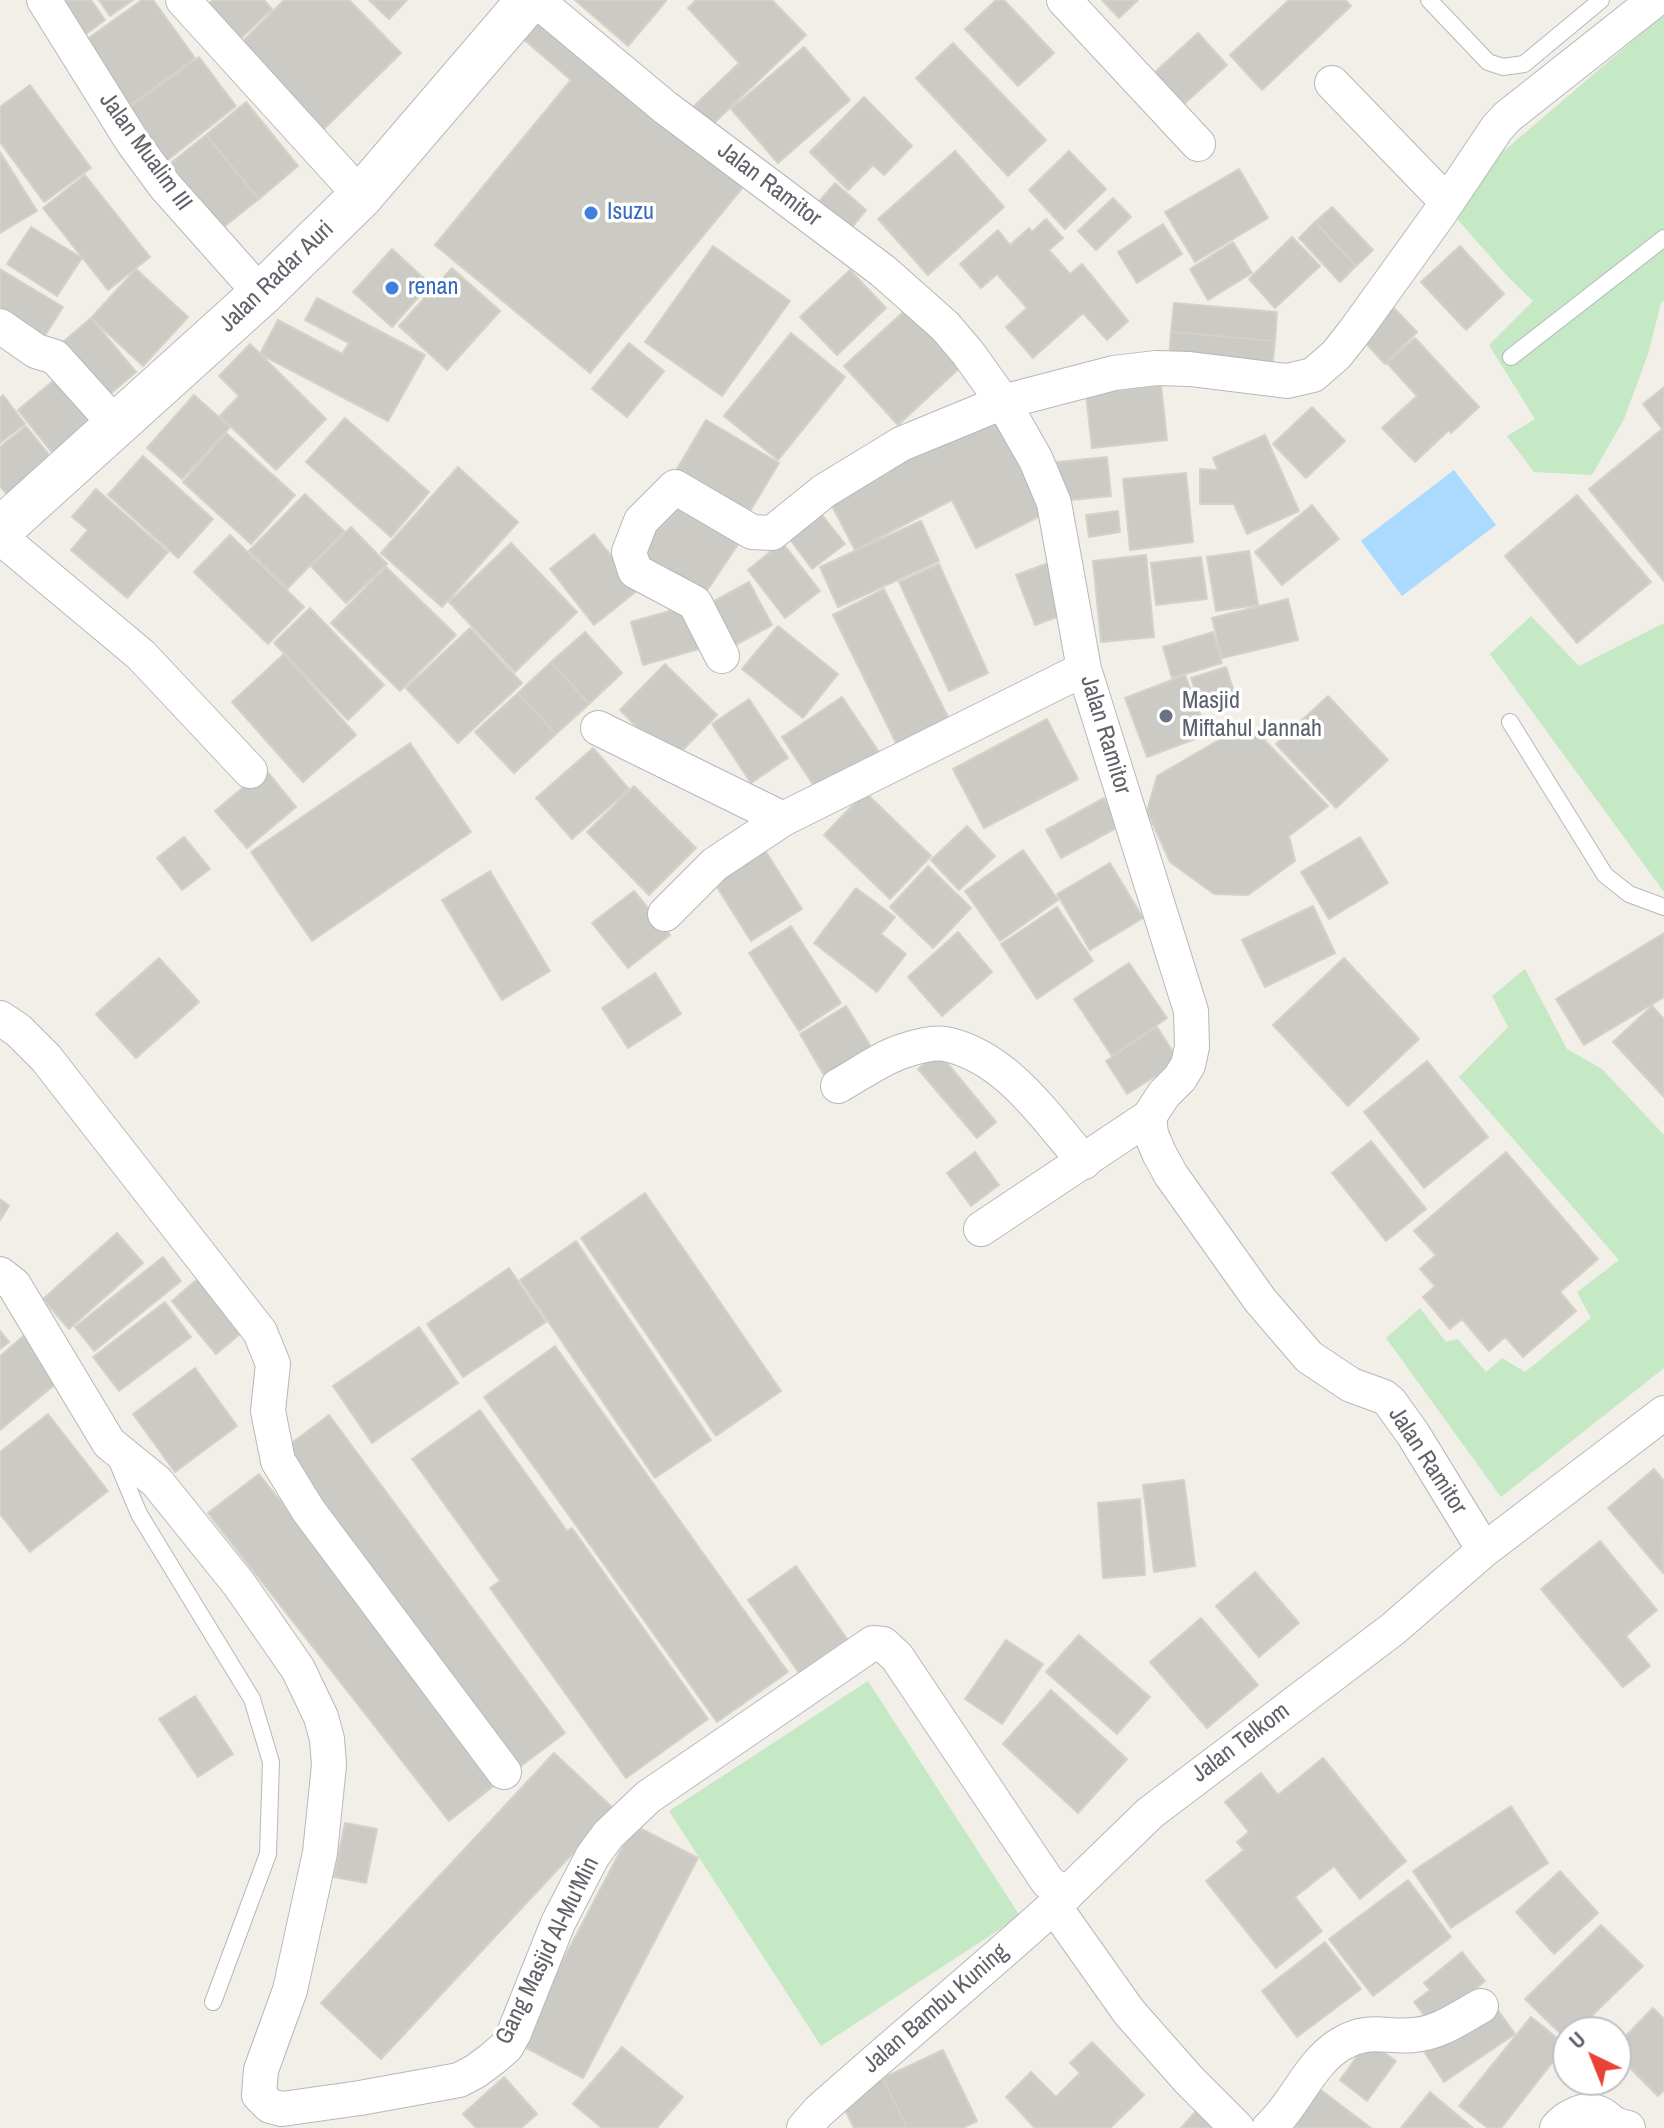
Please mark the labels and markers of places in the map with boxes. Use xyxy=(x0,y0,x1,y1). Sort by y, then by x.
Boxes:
place label: Isuzu xyxy=(607,199,654,227)
marker: Isuzu xyxy=(582,204,600,222)
place label: renan xyxy=(408,274,458,302)
marker: renan xyxy=(383,279,401,297)
place label: Masjid Miftahul Jannah xyxy=(1182,688,1322,744)
marker: Masjid Miftahul Jannah xyxy=(1157,707,1175,725)

